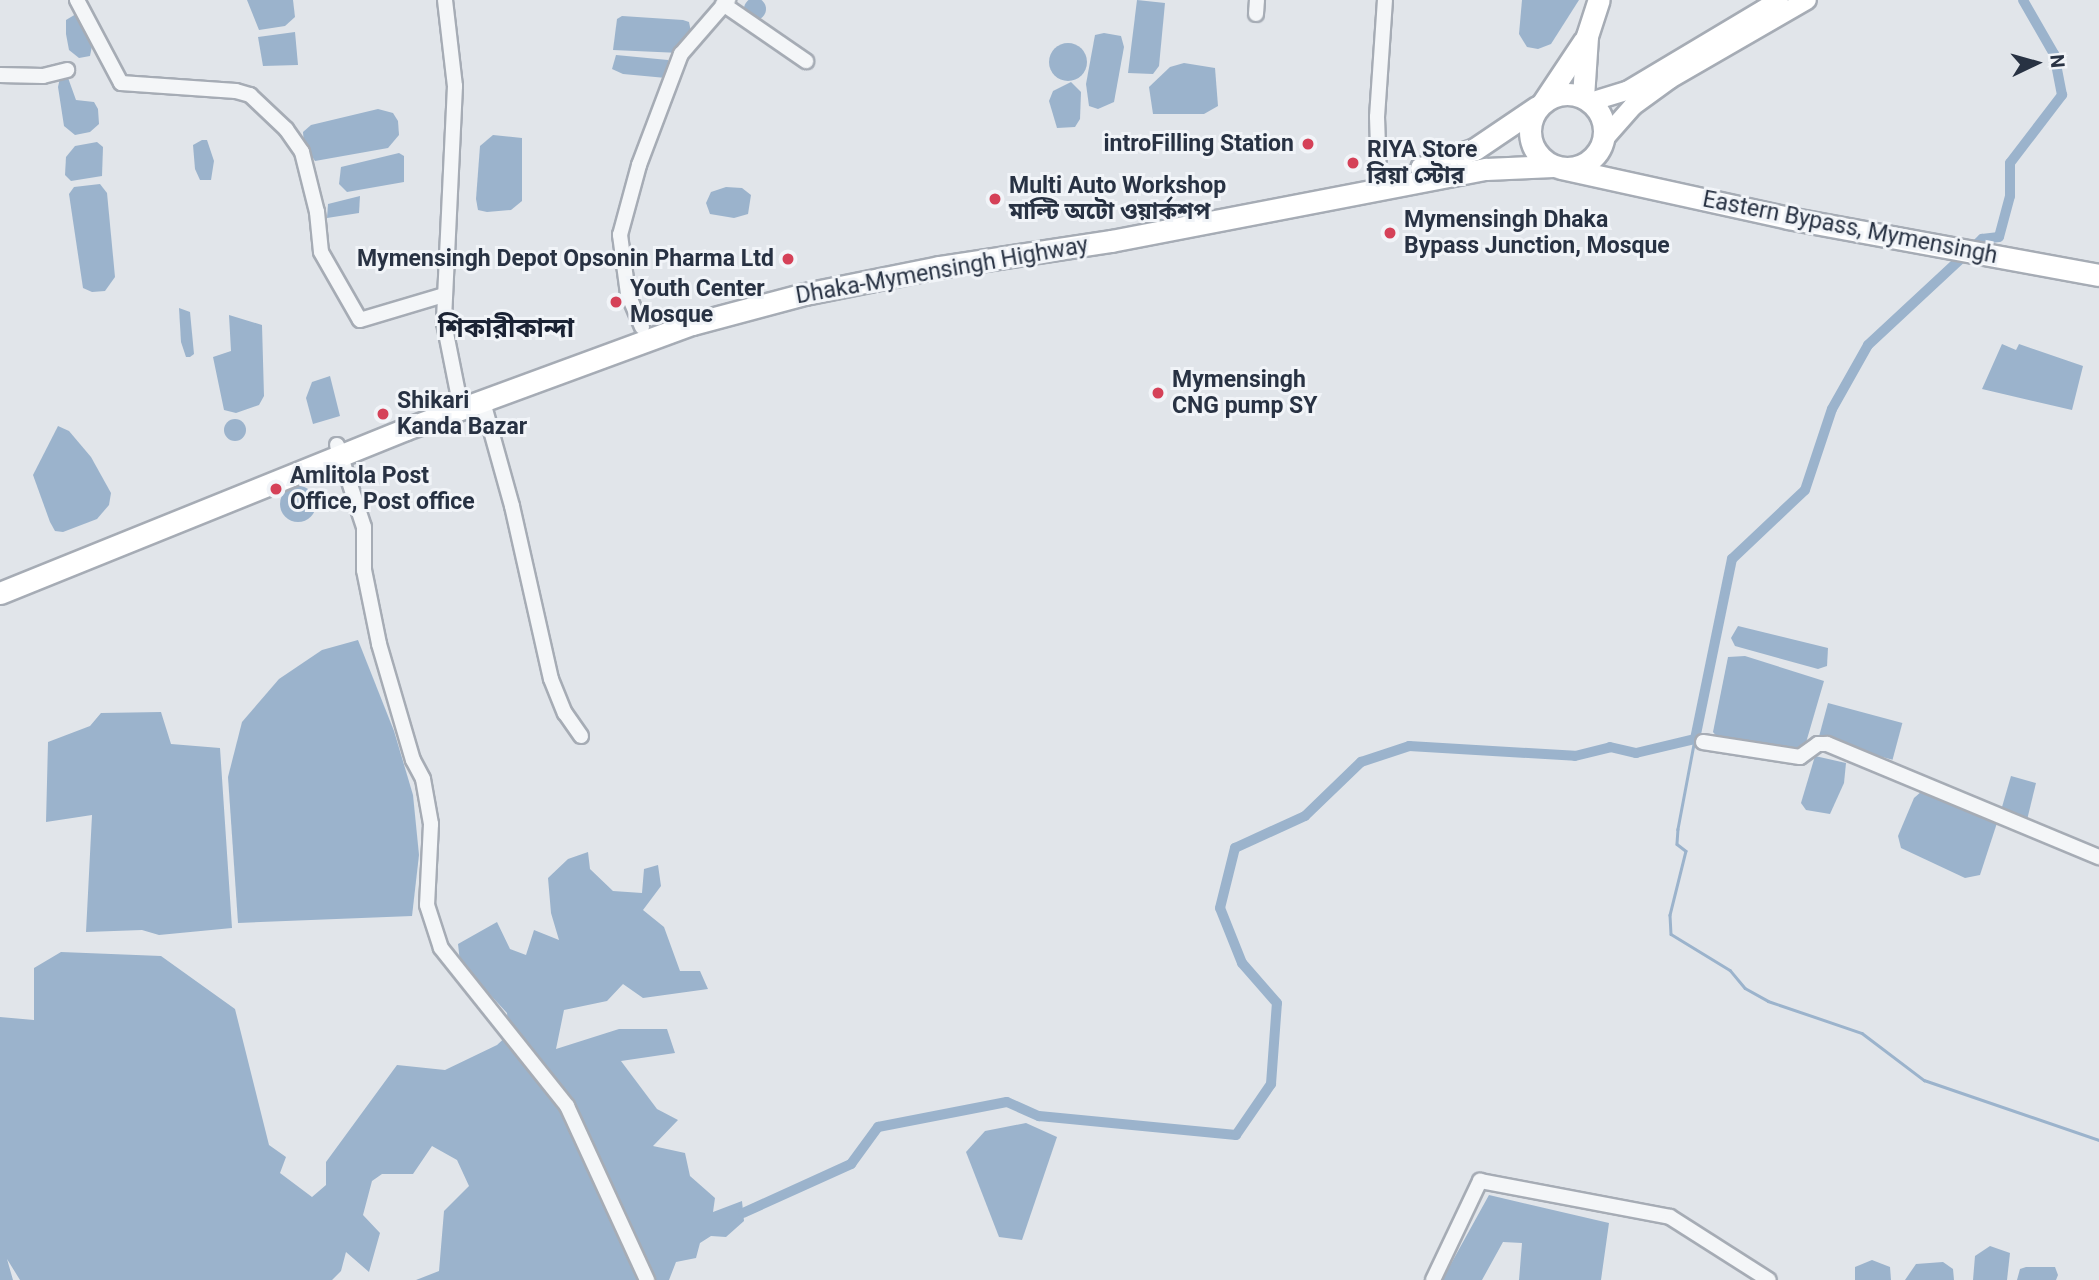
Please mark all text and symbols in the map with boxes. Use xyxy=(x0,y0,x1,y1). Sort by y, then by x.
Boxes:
north arrow xyxy=(2001,28,2071,98)
text: N xyxy=(2045,53,2069,69)
place label: introFilling Station xyxy=(1103,130,1294,158)
marker: introFilling Station xyxy=(1300,136,1316,152)
place label: RIYA Store রিয়া স্টোর xyxy=(1367,136,1477,190)
marker: RIYA Store রিয়া স্টোর xyxy=(1345,155,1361,171)
place label: Multi Auto Workshop মাল্টি অটো ওয়ার্কশপ xyxy=(1009,172,1226,226)
street label: Eastern Bypass, Mymensingh xyxy=(1700,186,2000,270)
marker: Multi Auto Workshop মাল্টি অটো ওয়ার্কশপ xyxy=(987,191,1003,207)
place label: Mymensingh Dhaka Bypass Junction, Mosque xyxy=(1404,206,1670,260)
marker: Mymensingh Dhaka Bypass Junction, Mosque xyxy=(1382,225,1398,241)
street label: Dhaka-Mymensingh Highway xyxy=(794,232,1090,310)
place label: Mymensingh Depot Opsonin Pharma Ltd xyxy=(357,245,774,273)
marker: Mymensingh Depot Opsonin Pharma Ltd xyxy=(780,251,796,267)
place label: Youth Center Mosque xyxy=(630,275,765,329)
marker: Youth Center Mosque xyxy=(608,294,624,310)
district label: শিকারীকান্দা xyxy=(438,313,574,345)
place label: Mymensingh CNG pump SY xyxy=(1172,366,1317,420)
marker: Mymensingh CNG pump SY xyxy=(1150,385,1166,401)
place label: Shikari Kanda Bazar xyxy=(397,387,527,441)
marker: Shikari Kanda Bazar xyxy=(375,406,391,422)
place label: Amlitola Post Office, Post office xyxy=(290,462,475,516)
marker: Amlitola Post Office, Post office xyxy=(268,481,284,497)

